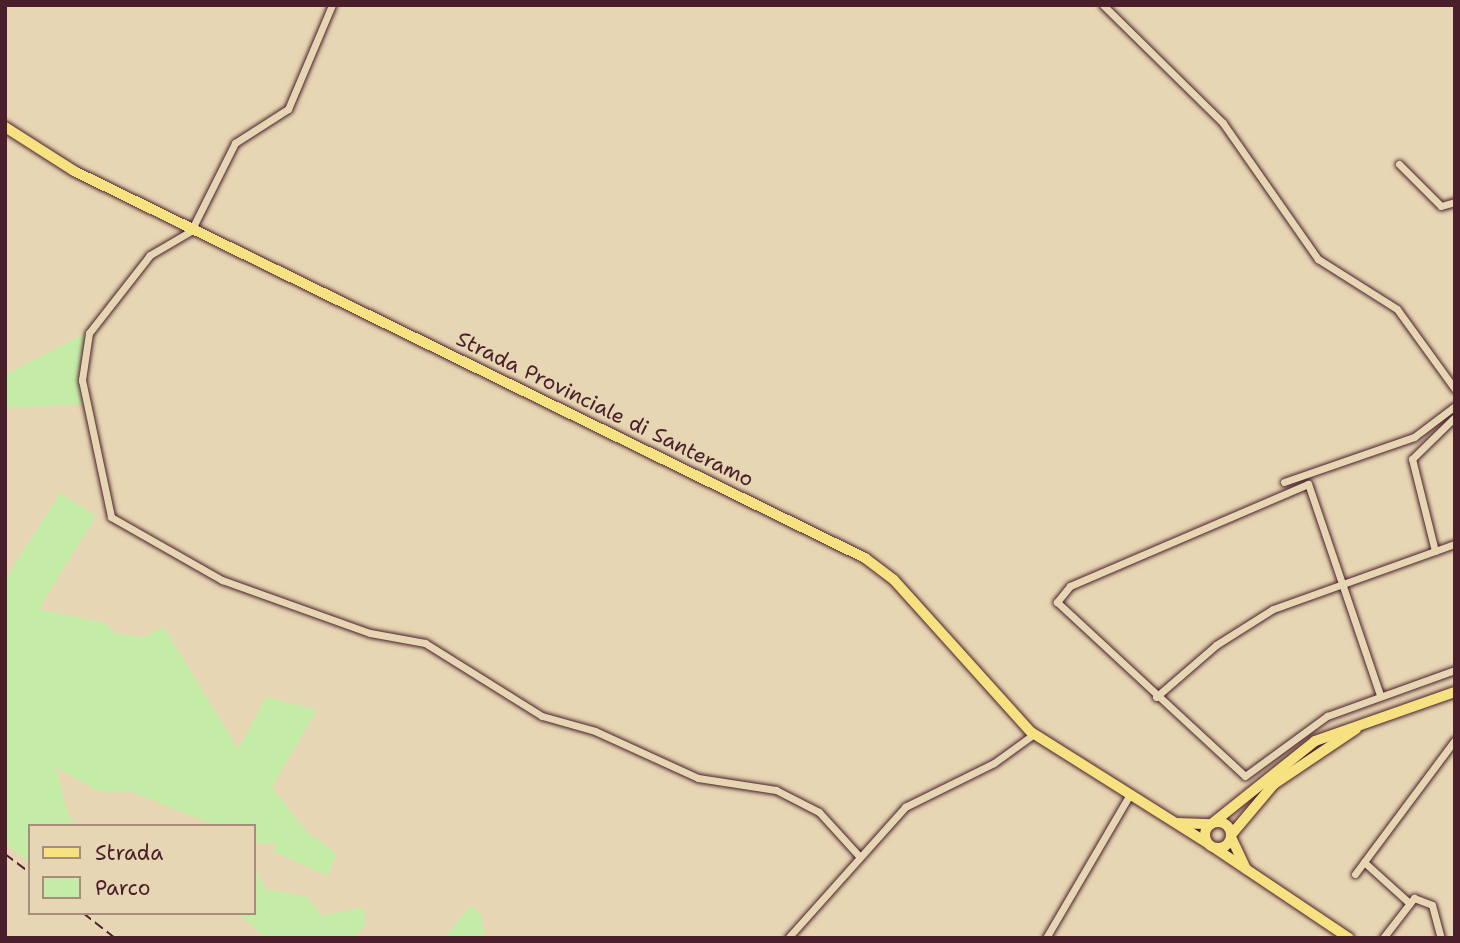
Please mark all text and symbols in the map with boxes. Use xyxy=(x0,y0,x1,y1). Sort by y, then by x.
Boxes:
street label: Strada Provinciale di Santeramo xyxy=(452,326,758,492)
legend xyxy=(28,824,256,915)
text: Strada xyxy=(95,839,163,867)
text: Parco xyxy=(95,874,150,902)

